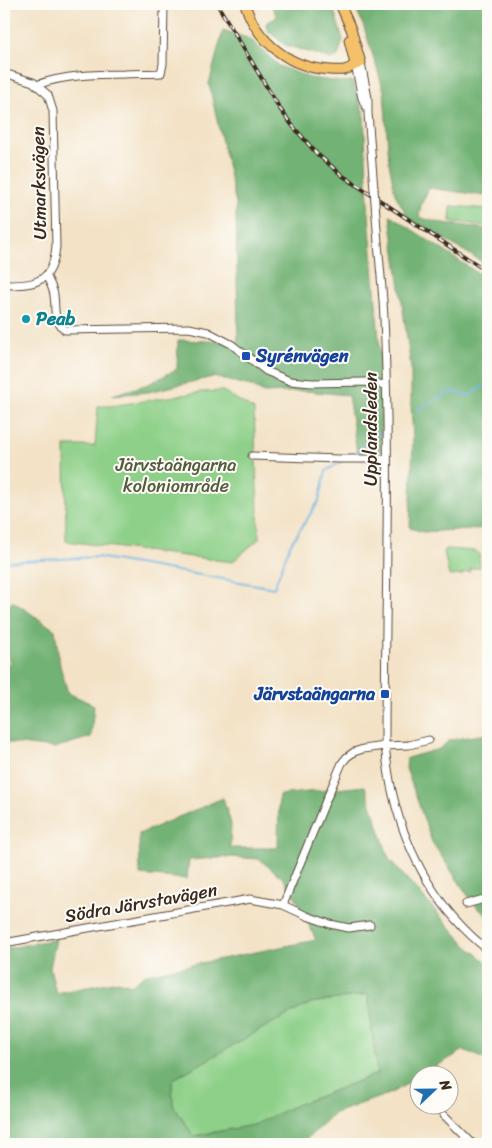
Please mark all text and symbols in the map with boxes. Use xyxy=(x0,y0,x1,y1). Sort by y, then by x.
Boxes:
street label: Utmarksvägen xyxy=(22,126,56,240)
place label: Peab xyxy=(36,303,75,335)
marker: Peab xyxy=(20,313,32,325)
place label: Syrénvägen xyxy=(255,340,349,372)
marker: Syrénvägen xyxy=(240,350,252,362)
street label: Upplandsleden xyxy=(355,372,387,486)
park label: Järvstaängarna koloniområde xyxy=(115,449,236,502)
place label: Järvstaängarna xyxy=(254,678,376,710)
marker: Järvstaängarna xyxy=(379,688,391,700)
street label: Södra Järvstavägen xyxy=(62,874,220,932)
north arrow xyxy=(410,1066,460,1116)
text: N xyxy=(432,1075,459,1095)

